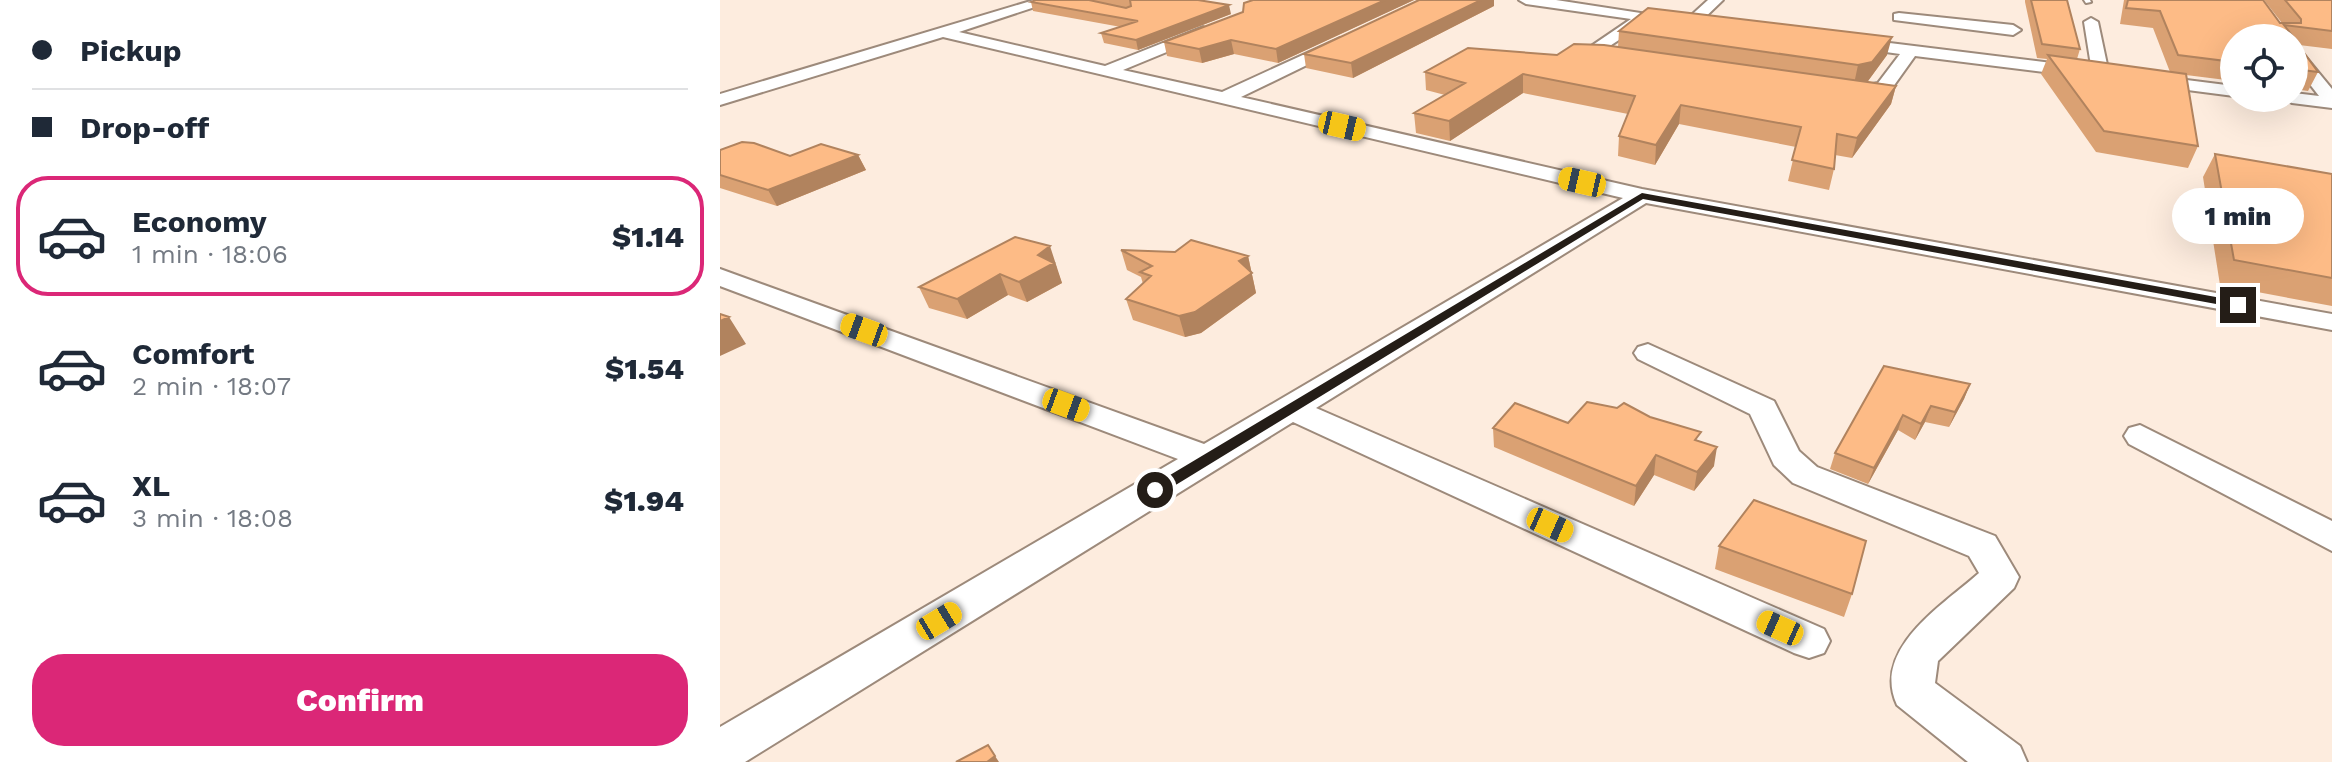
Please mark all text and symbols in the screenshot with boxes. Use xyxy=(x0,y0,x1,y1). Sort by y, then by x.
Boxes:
map controls xyxy=(2220,24,2308,112)
button: locate xyxy=(2220,24,2308,112)
text: Pickup xyxy=(80,33,182,68)
car xyxy=(1316,109,1368,143)
text: Drop-off xyxy=(80,110,209,145)
car xyxy=(1556,165,1608,199)
callout: 1 min xyxy=(2172,189,2304,245)
icon: car xyxy=(36,200,108,272)
text: 1 min xyxy=(2205,201,2271,231)
text: Economy xyxy=(132,204,267,239)
text: $1.14 xyxy=(612,219,684,254)
text: 1 min · 18:06 xyxy=(132,239,288,269)
route end xyxy=(2220,287,2256,323)
car xyxy=(837,311,891,349)
icon: car xyxy=(36,332,108,404)
text: Comfort xyxy=(132,336,254,371)
text: $1.54 xyxy=(605,351,684,386)
text: 2 min · 18:07 xyxy=(132,371,291,401)
car xyxy=(1039,386,1093,424)
icon: car xyxy=(36,464,108,536)
text: XL xyxy=(132,468,170,503)
route start xyxy=(1137,472,1173,508)
text: $1.94 xyxy=(604,483,684,518)
text: 3 min · 18:08 xyxy=(132,503,293,533)
car xyxy=(1523,504,1577,546)
car xyxy=(912,598,966,644)
car xyxy=(1753,607,1807,649)
button: Confirm xyxy=(32,654,688,746)

